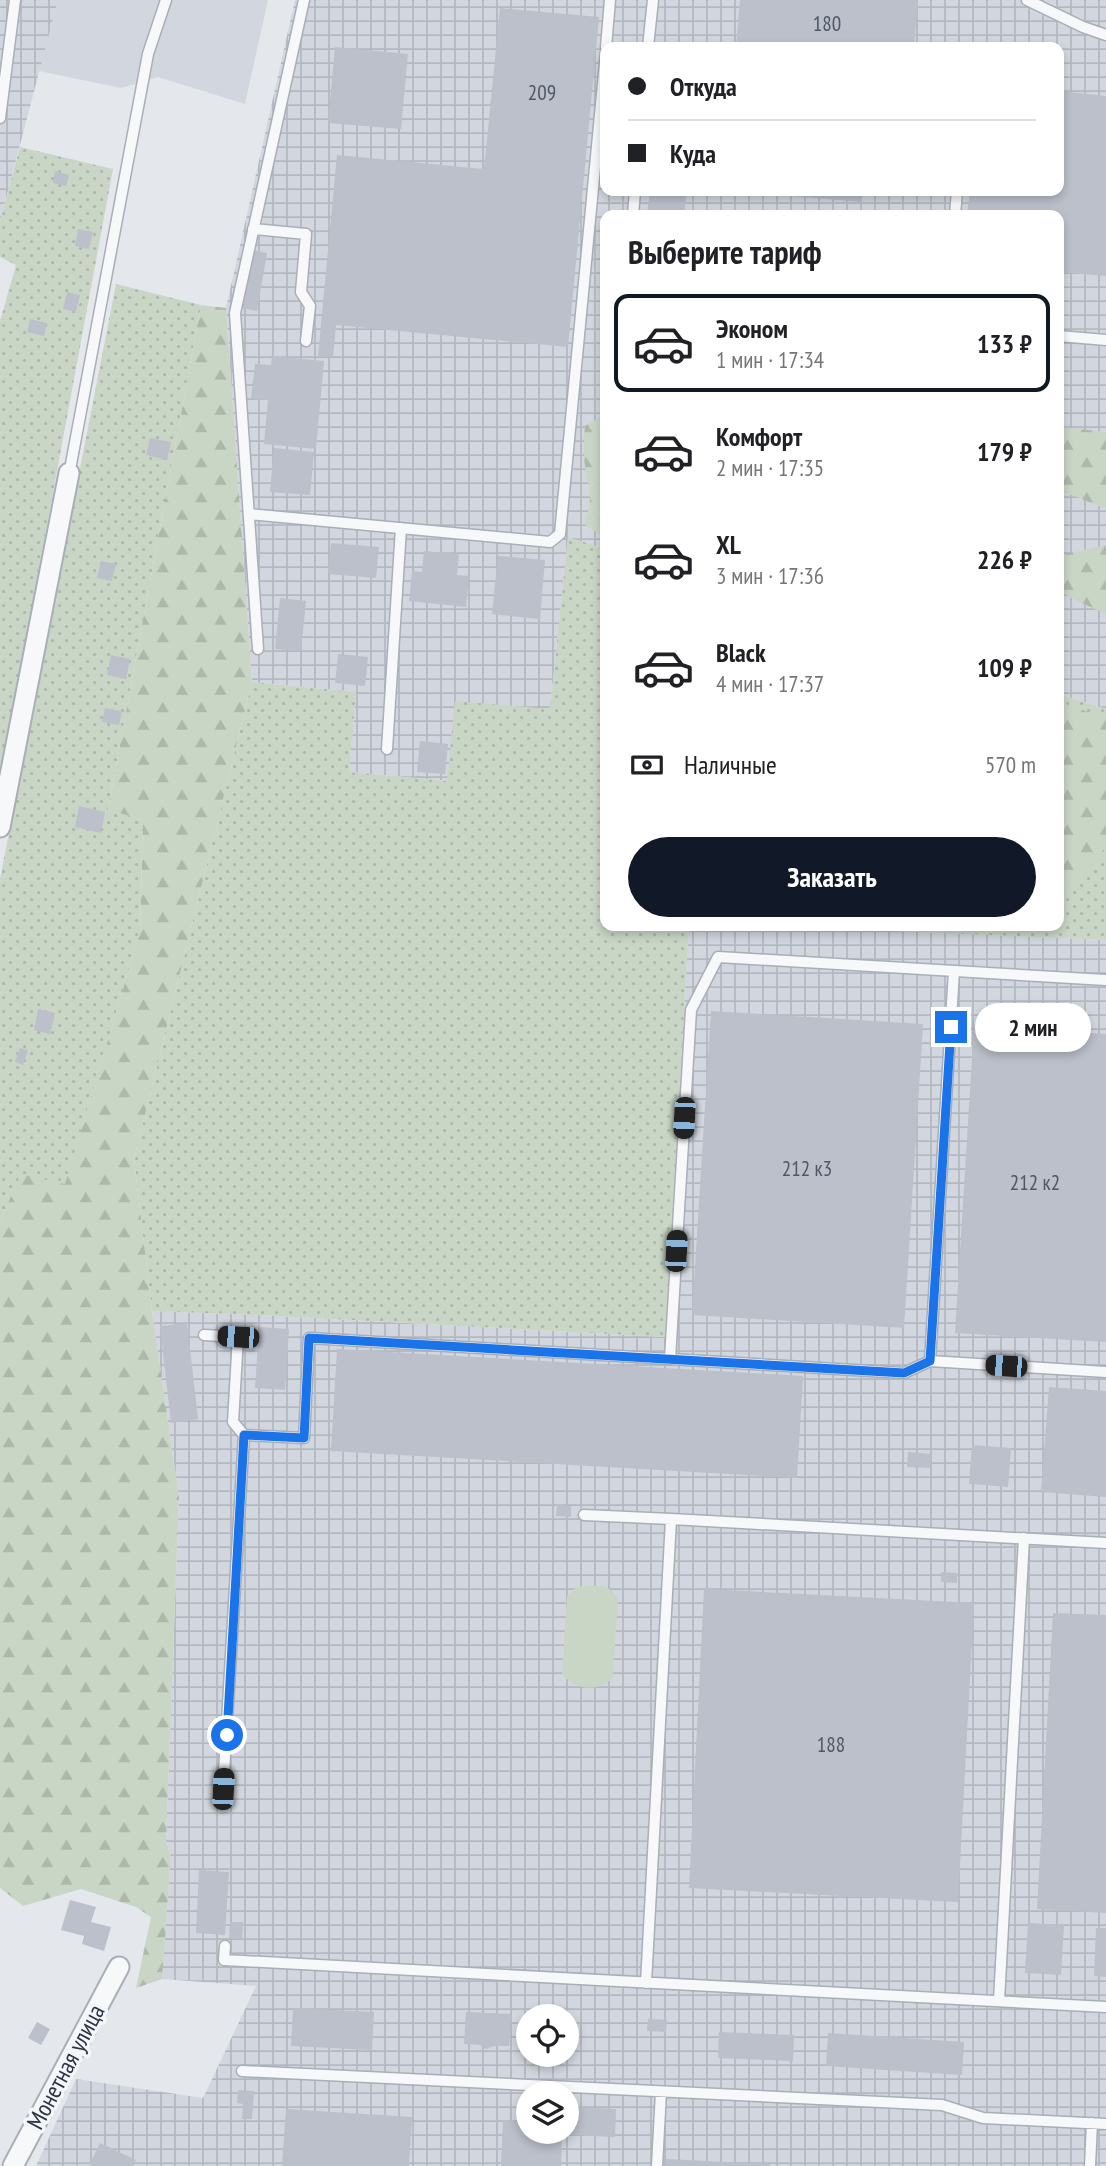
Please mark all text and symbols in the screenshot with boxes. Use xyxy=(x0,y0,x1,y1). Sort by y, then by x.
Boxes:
house number: 180 xyxy=(813,10,841,37)
text: Откуда xyxy=(670,70,737,103)
house number: 209 xyxy=(528,79,556,106)
text: Куда xyxy=(670,137,716,170)
text: Выберите тариф xyxy=(628,231,822,273)
icon: car xyxy=(632,312,695,375)
text: Эконом xyxy=(716,312,788,345)
text: 133 ₽ xyxy=(977,327,1032,360)
text: 1 мин · 17:34 xyxy=(716,345,824,374)
icon: car xyxy=(632,420,695,483)
text: Комфорт xyxy=(716,420,802,453)
text: 179 ₽ xyxy=(977,435,1032,468)
text: 2 мин · 17:35 xyxy=(716,453,824,482)
icon: car xyxy=(632,528,695,591)
text: XL xyxy=(716,528,741,561)
text: 226 ₽ xyxy=(977,543,1032,576)
text: 3 мин · 17:36 xyxy=(716,561,824,590)
icon: car xyxy=(632,636,695,699)
text: Black xyxy=(716,636,766,669)
text: 109 ₽ xyxy=(977,651,1032,684)
text: 4 мин · 17:37 xyxy=(716,669,824,698)
icon: cash xyxy=(628,746,666,784)
text: Наличные xyxy=(684,748,777,781)
text: 570 m xyxy=(985,750,1036,779)
button: Заказать xyxy=(628,837,1036,917)
callout: 2 мин xyxy=(976,1002,1091,1052)
route end xyxy=(935,1011,967,1043)
text: 2 мин xyxy=(1008,1013,1058,1042)
car xyxy=(673,1096,696,1140)
house number: 212 к3 xyxy=(782,1155,832,1182)
house number: 212 к2 xyxy=(1010,1169,1060,1196)
car xyxy=(665,1229,688,1273)
car xyxy=(217,1325,260,1349)
car xyxy=(985,1354,1028,1378)
route start xyxy=(211,1719,243,1751)
house number: 188 xyxy=(817,1731,845,1758)
car xyxy=(212,1767,235,1811)
street label: Монетная улица xyxy=(20,1999,111,2135)
map controls xyxy=(516,2004,579,2144)
button: locate xyxy=(516,2004,579,2067)
button: layers xyxy=(516,2081,579,2144)

